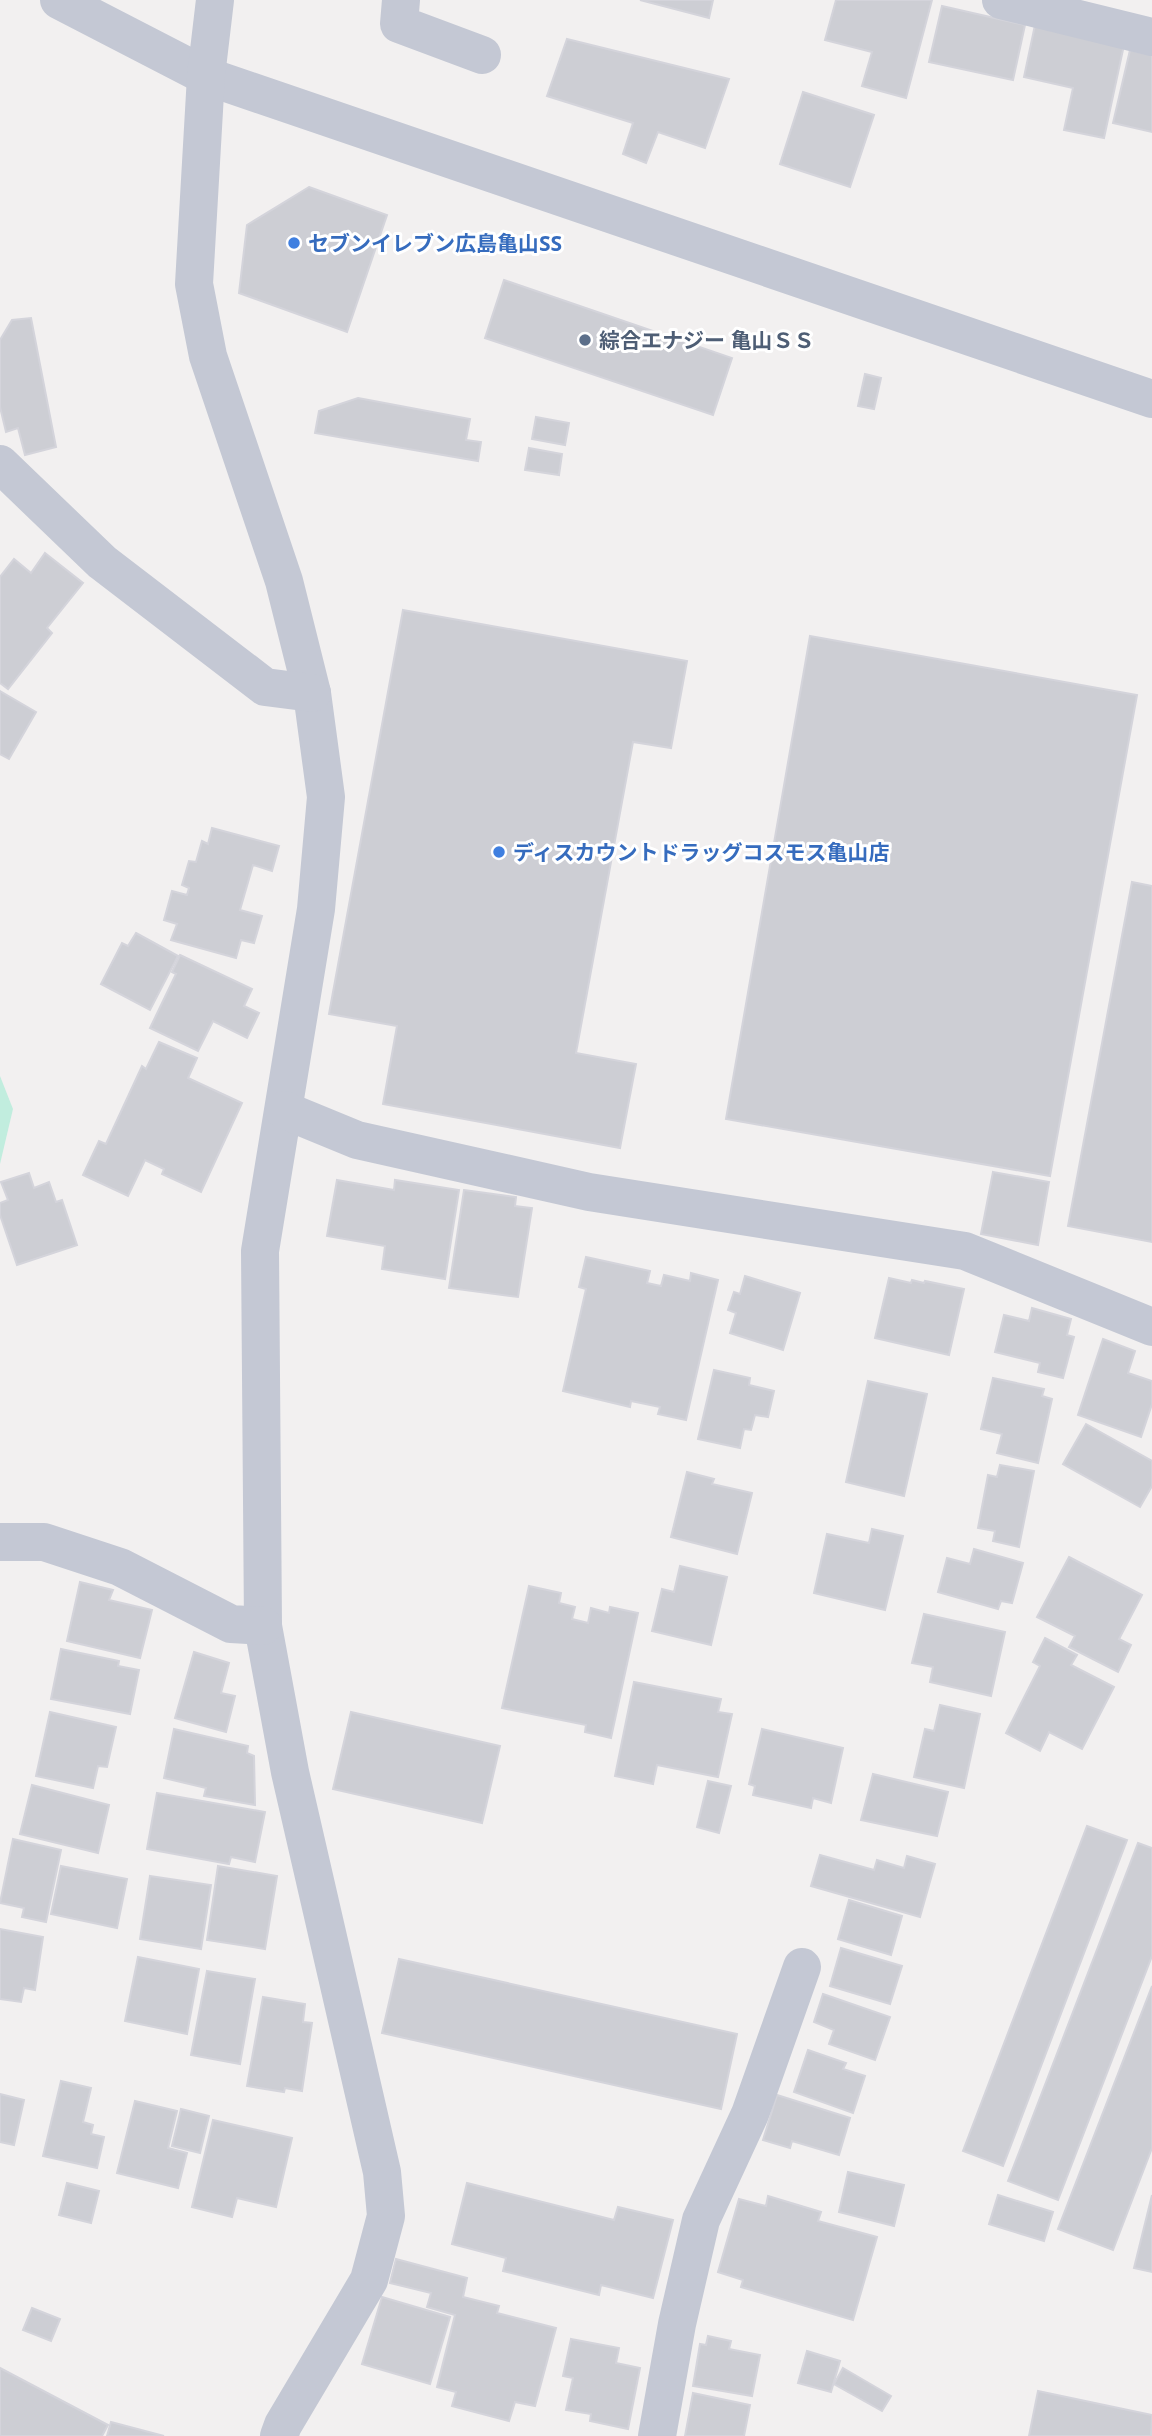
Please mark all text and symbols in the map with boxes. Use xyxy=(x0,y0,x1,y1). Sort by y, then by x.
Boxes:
place label: セブンイレブン広島亀山SS xyxy=(308,229,562,257)
marker: セブンイレブン広島亀山SS xyxy=(286,235,302,251)
place label: 綜合エナジー 亀山ＳＳ xyxy=(599,326,814,354)
marker: 綜合エナジー 亀山ＳＳ xyxy=(577,332,593,348)
place label: ディスカウントドラッグコスモス亀山店 xyxy=(513,838,890,866)
marker: ディスカウントドラッグコスモス亀山店 xyxy=(491,844,507,860)

